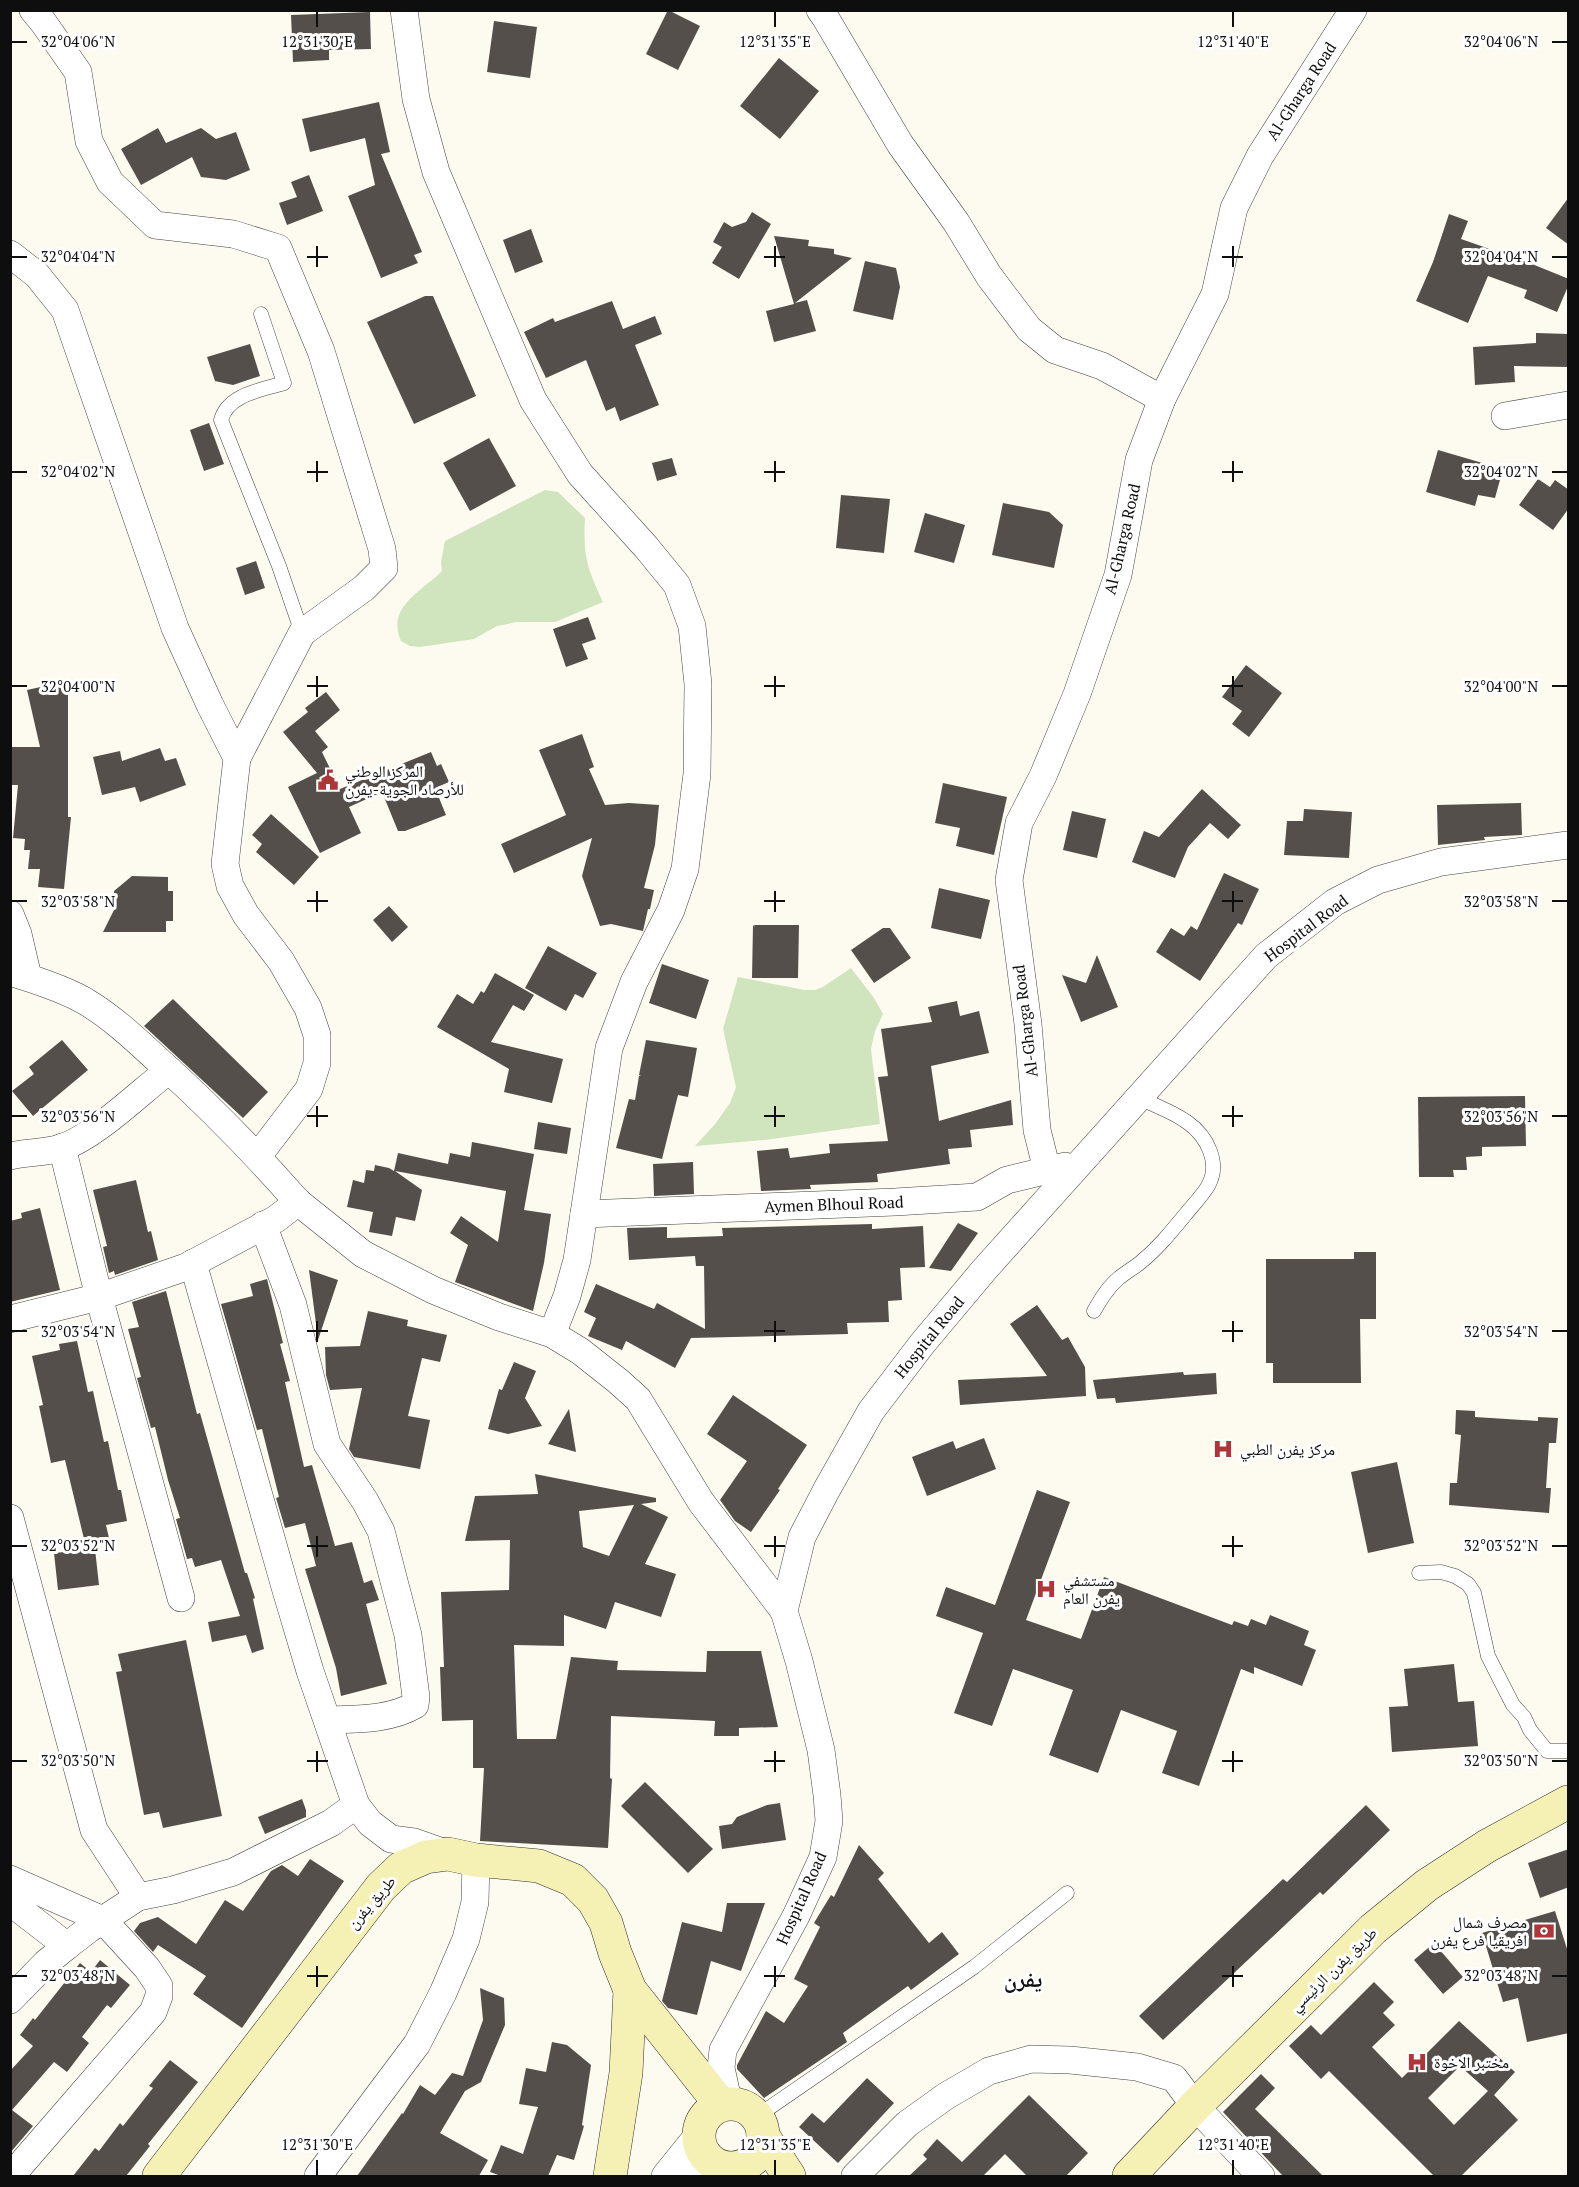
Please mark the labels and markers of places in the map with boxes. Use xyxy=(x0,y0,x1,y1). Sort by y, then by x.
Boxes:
place label: المركز الوطني للأرصاد الجوية-يفرن xyxy=(345,760,464,800)
public building icon: المركز الوطني للأرصاد الجوية-يفرن xyxy=(316,768,340,792)
hospital icon: مركز يفرن الطبي xyxy=(1211,1437,1235,1461)
place label: مركز يفرن الطبي xyxy=(1240,1438,1335,1462)
place label: مستشفي يفرن العام xyxy=(1063,1569,1120,1609)
hospital icon: مستشفي يفرن العام xyxy=(1034,1577,1058,1601)
place label: مصرف شمال افريقيا فرع يفرن xyxy=(1430,1911,1527,1951)
bank icon: مصرف شمال افريقيا فرع يفرن xyxy=(1532,1919,1556,1943)
hospital icon: مختبر الاخوة xyxy=(1405,2050,1429,2074)
place label: مختبر الاخوة xyxy=(1434,2051,1509,2073)

